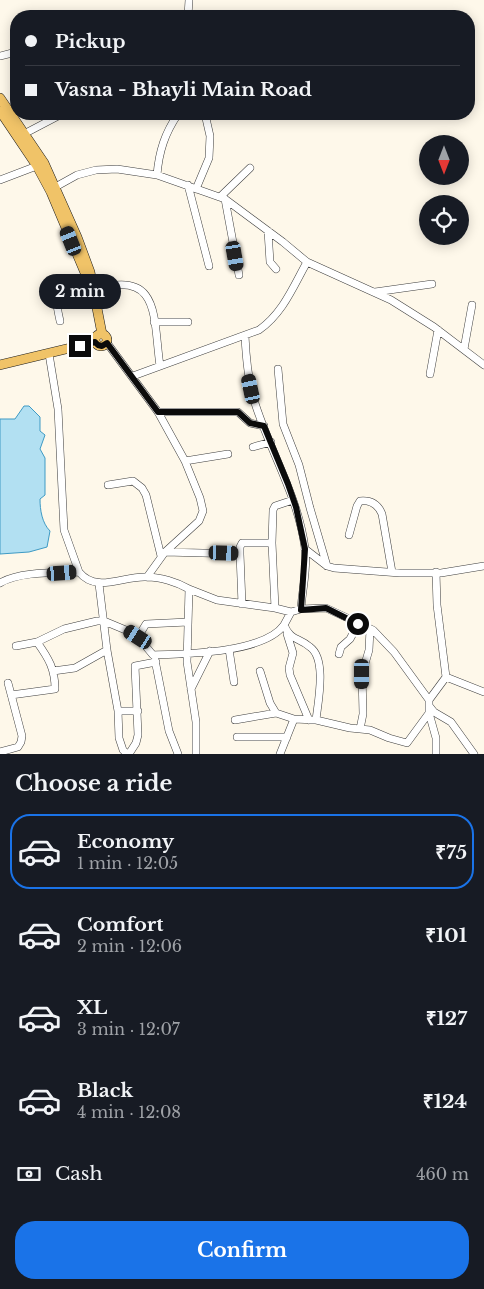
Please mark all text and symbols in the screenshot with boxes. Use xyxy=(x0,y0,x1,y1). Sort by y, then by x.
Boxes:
text: Pickup xyxy=(55,30,126,53)
text: Vasna - Bhayli Main Road xyxy=(55,78,312,101)
north arrow xyxy=(419,135,469,185)
map controls xyxy=(419,135,469,245)
button: locate xyxy=(419,195,469,245)
car xyxy=(58,224,83,258)
car xyxy=(225,240,244,272)
callout: 2 min xyxy=(39,274,121,308)
text: 2 min xyxy=(55,281,105,301)
route end xyxy=(69,335,91,357)
car xyxy=(240,373,261,405)
car xyxy=(208,545,239,561)
car xyxy=(46,564,77,582)
route start xyxy=(347,613,369,635)
car xyxy=(121,623,154,651)
car xyxy=(354,659,369,689)
text: Choose a ride xyxy=(15,770,172,797)
icon: car xyxy=(17,829,62,874)
text: Economy xyxy=(77,830,174,853)
text: ₹75 xyxy=(435,841,467,864)
text: 1 min · 12:05 xyxy=(77,853,178,873)
icon: car xyxy=(17,912,62,957)
text: Comfort xyxy=(77,913,164,936)
text: ₹101 xyxy=(425,924,467,947)
text: 2 min · 12:06 xyxy=(77,936,182,956)
icon: car xyxy=(17,995,62,1040)
text: XL xyxy=(77,996,107,1019)
text: ₹127 xyxy=(426,1007,467,1030)
text: 3 min · 12:07 xyxy=(77,1019,180,1039)
icon: car xyxy=(17,1078,62,1123)
text: Black xyxy=(77,1079,133,1102)
text: ₹124 xyxy=(423,1090,467,1113)
text: 4 min · 12:08 xyxy=(77,1102,181,1122)
icon: cash xyxy=(15,1160,43,1188)
text: Cash xyxy=(55,1162,102,1185)
text: 460 m xyxy=(416,1164,469,1184)
button: Confirm xyxy=(15,1221,469,1279)

